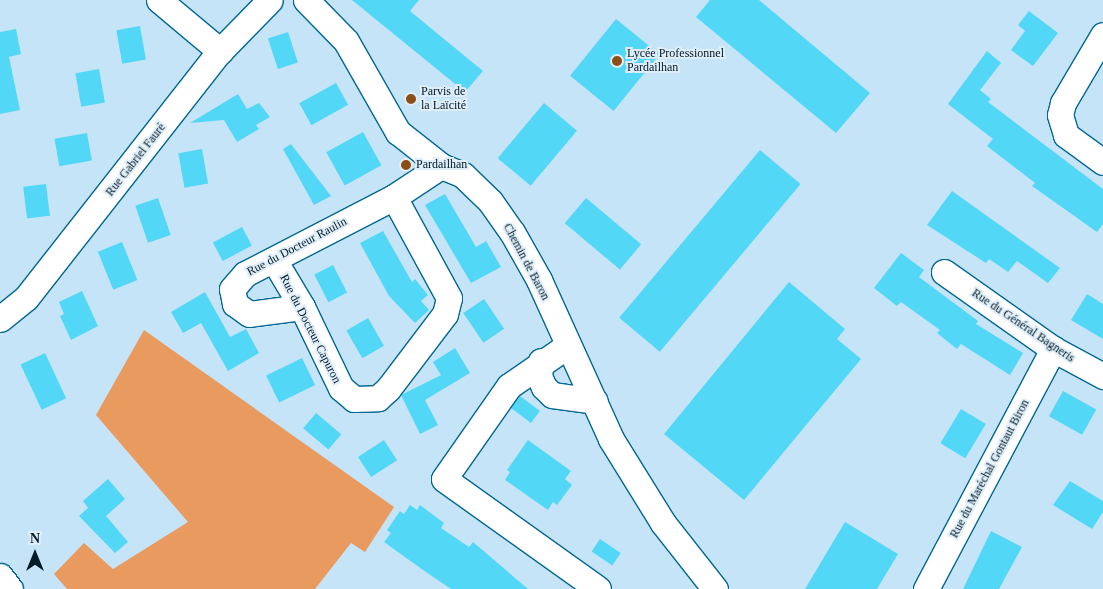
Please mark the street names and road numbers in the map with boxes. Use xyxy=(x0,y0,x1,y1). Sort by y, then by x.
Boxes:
street label: Rue Gabriel Fauré xyxy=(103,121,169,199)
street label: Rue du Docteur Raulin xyxy=(245,215,349,279)
street label: Chemin de Baron xyxy=(500,221,552,303)
street label: Rue du Docteur Capuron xyxy=(276,272,344,386)
street label: Rue du Général Bagneris xyxy=(969,286,1077,366)
street label: Rue du Maréchal Gontaut Biron xyxy=(947,397,1033,541)

